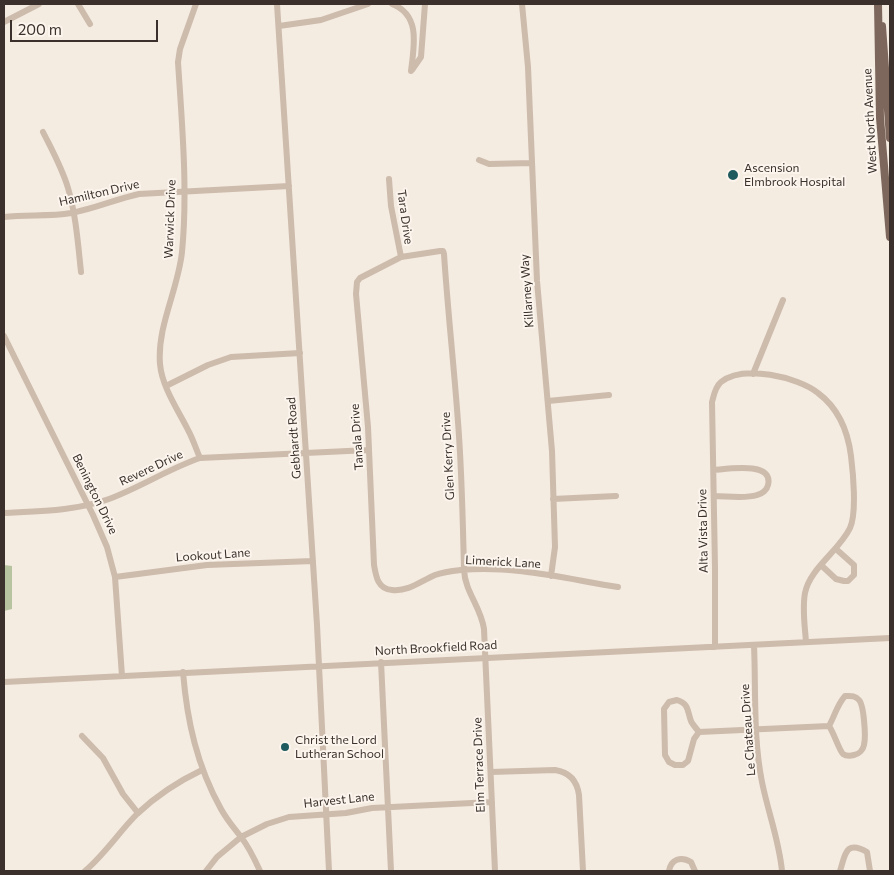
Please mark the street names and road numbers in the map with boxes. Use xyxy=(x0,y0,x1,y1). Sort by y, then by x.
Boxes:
street label: West North Avenue xyxy=(860,68,880,174)
street label: Hamilton Drive xyxy=(57,177,141,209)
street label: Warwick Drive xyxy=(161,179,179,259)
street label: Tara Drive xyxy=(394,189,416,245)
street label: Killarney Way xyxy=(517,254,537,328)
street label: Gebhardt Road xyxy=(284,397,304,479)
street label: Tanala Drive xyxy=(347,403,367,471)
street label: Glen Kerry Drive xyxy=(438,411,458,501)
street label: Revere Drive xyxy=(117,447,185,489)
street label: Benington Drive xyxy=(69,451,121,537)
street label: Alta Vista Drive xyxy=(695,489,711,573)
street label: Lookout Lane xyxy=(175,545,251,565)
street label: Limerick Lane xyxy=(465,553,541,571)
street label: North Brookfield Road xyxy=(374,638,498,658)
street label: Le Chateau Drive xyxy=(738,683,758,777)
street label: Elm Terrace Drive xyxy=(470,717,488,813)
street label: Harvest Lane xyxy=(303,789,375,811)

